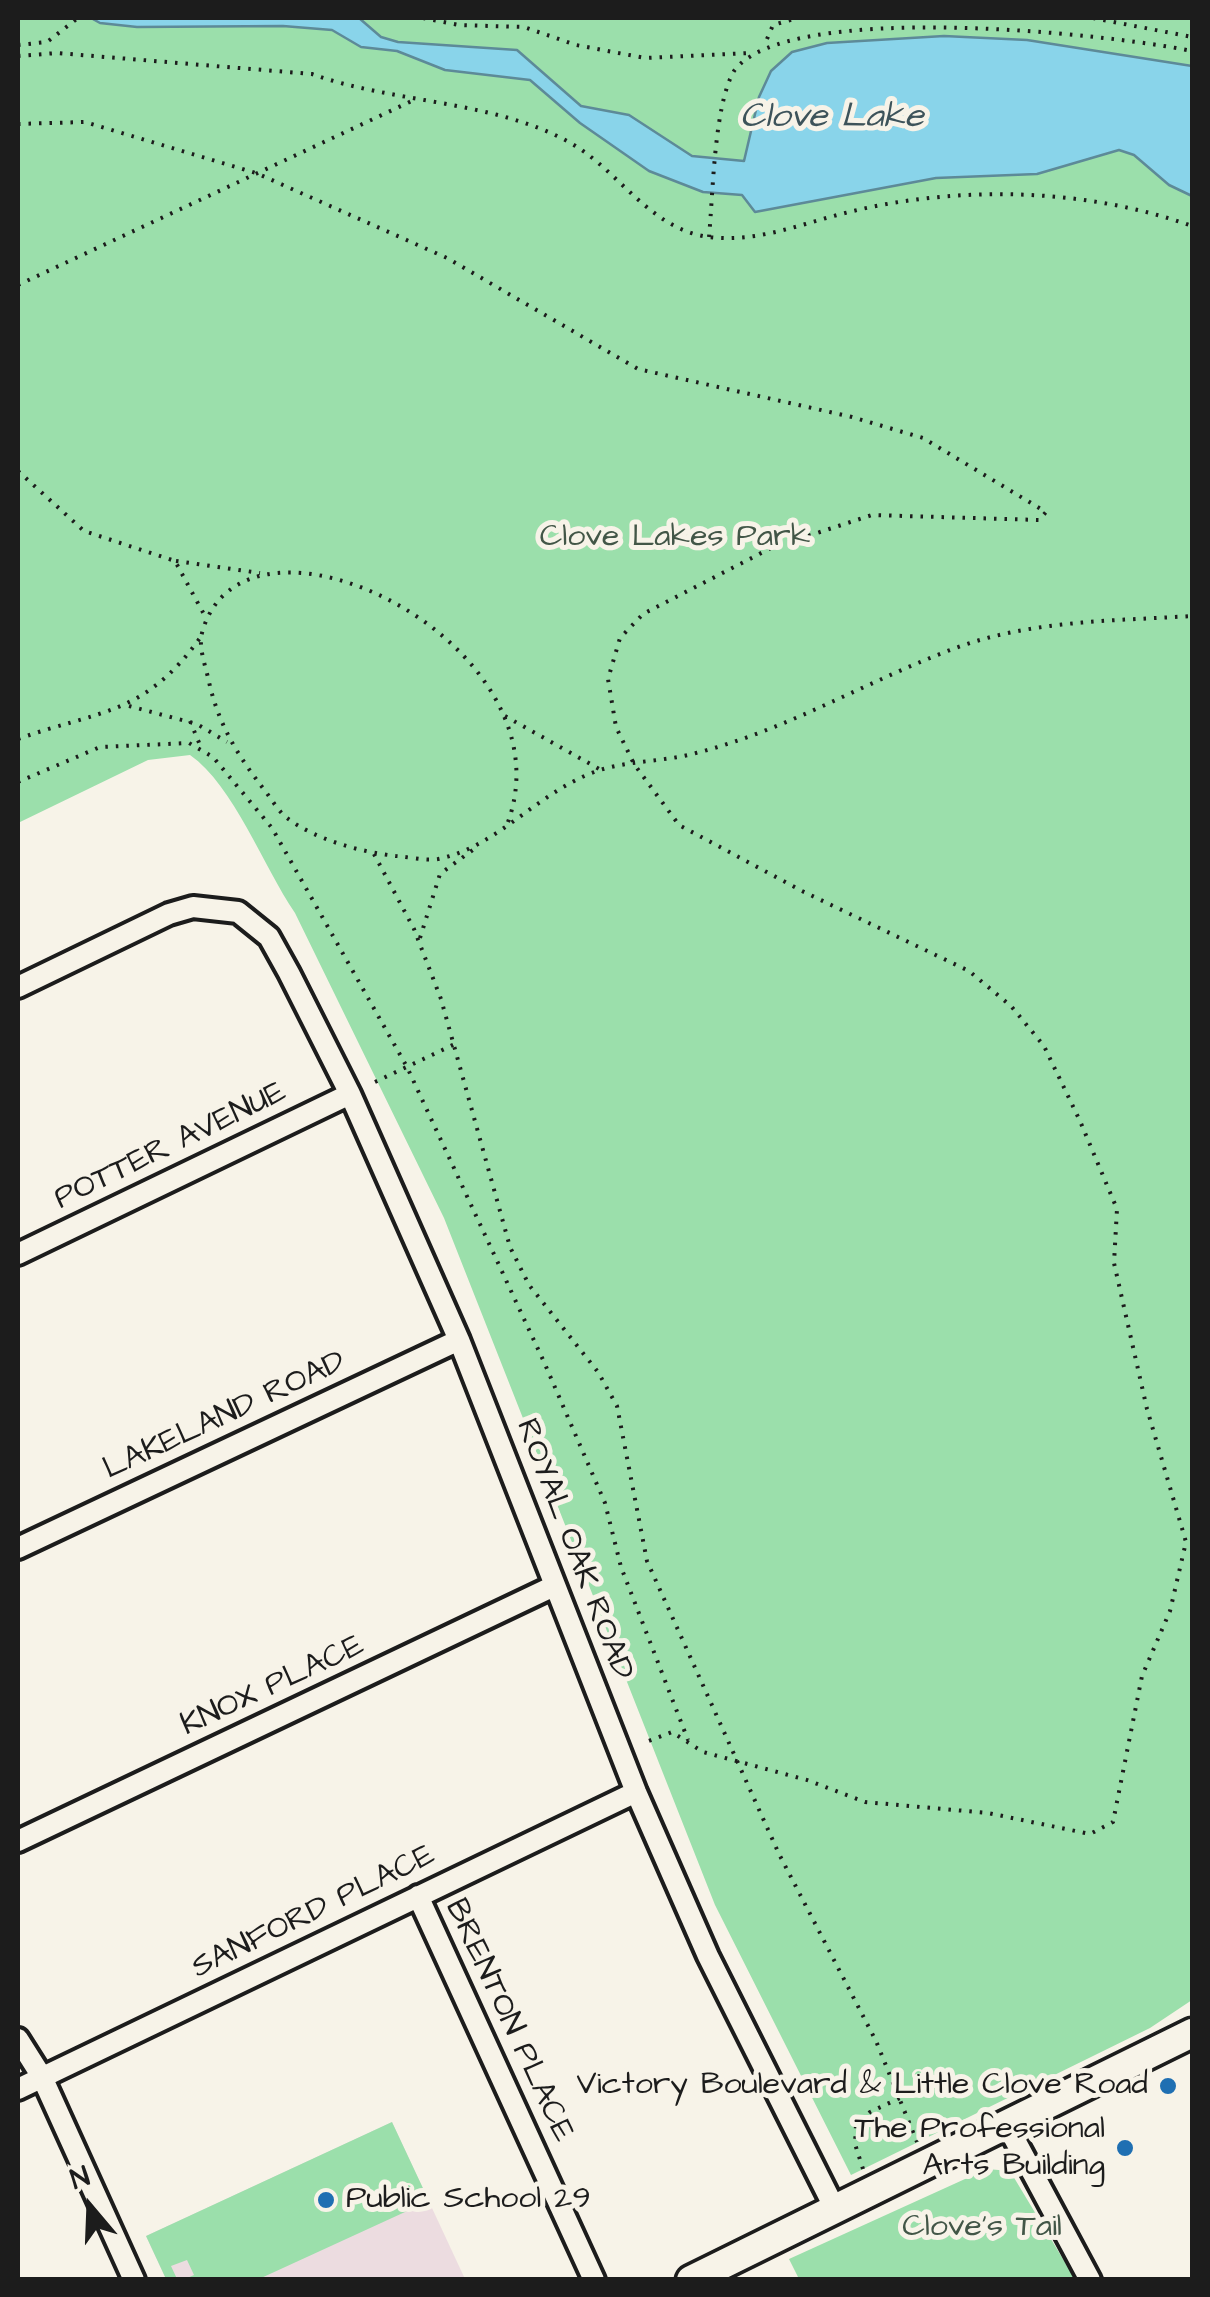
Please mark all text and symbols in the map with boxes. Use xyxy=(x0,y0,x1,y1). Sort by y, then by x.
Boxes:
water label: Clove Lake xyxy=(740,98,924,140)
park label: Clove Lakes Park xyxy=(540,519,810,557)
street label: POTTER AVENUE xyxy=(49,1074,293,1220)
street label: LAKELAND ROAD xyxy=(98,1344,352,1490)
street label: ROYAL OAK ROAD xyxy=(506,1414,640,1686)
street label: KNOX PLACE xyxy=(175,1628,371,1746)
street label: SANFORD PLACE xyxy=(186,1837,442,1989)
street label: BRENTON PLACE xyxy=(435,1893,581,2149)
place label: Victory Boulevard & Little Clove Road xyxy=(577,2067,1148,2105)
marker: Victory Boulevard & Little Clove Road xyxy=(1157,2075,1179,2097)
place label: The Professional Arts Building xyxy=(854,2111,1105,2186)
marker: The Professional Arts Building xyxy=(1114,2137,1136,2159)
north arrow xyxy=(40,2157,140,2257)
text: N xyxy=(65,2157,95,2199)
place label: Public School 29 xyxy=(346,2181,591,2219)
marker: Public School 29 xyxy=(315,2189,337,2211)
park label: Clove's Tail xyxy=(902,2209,1062,2247)

